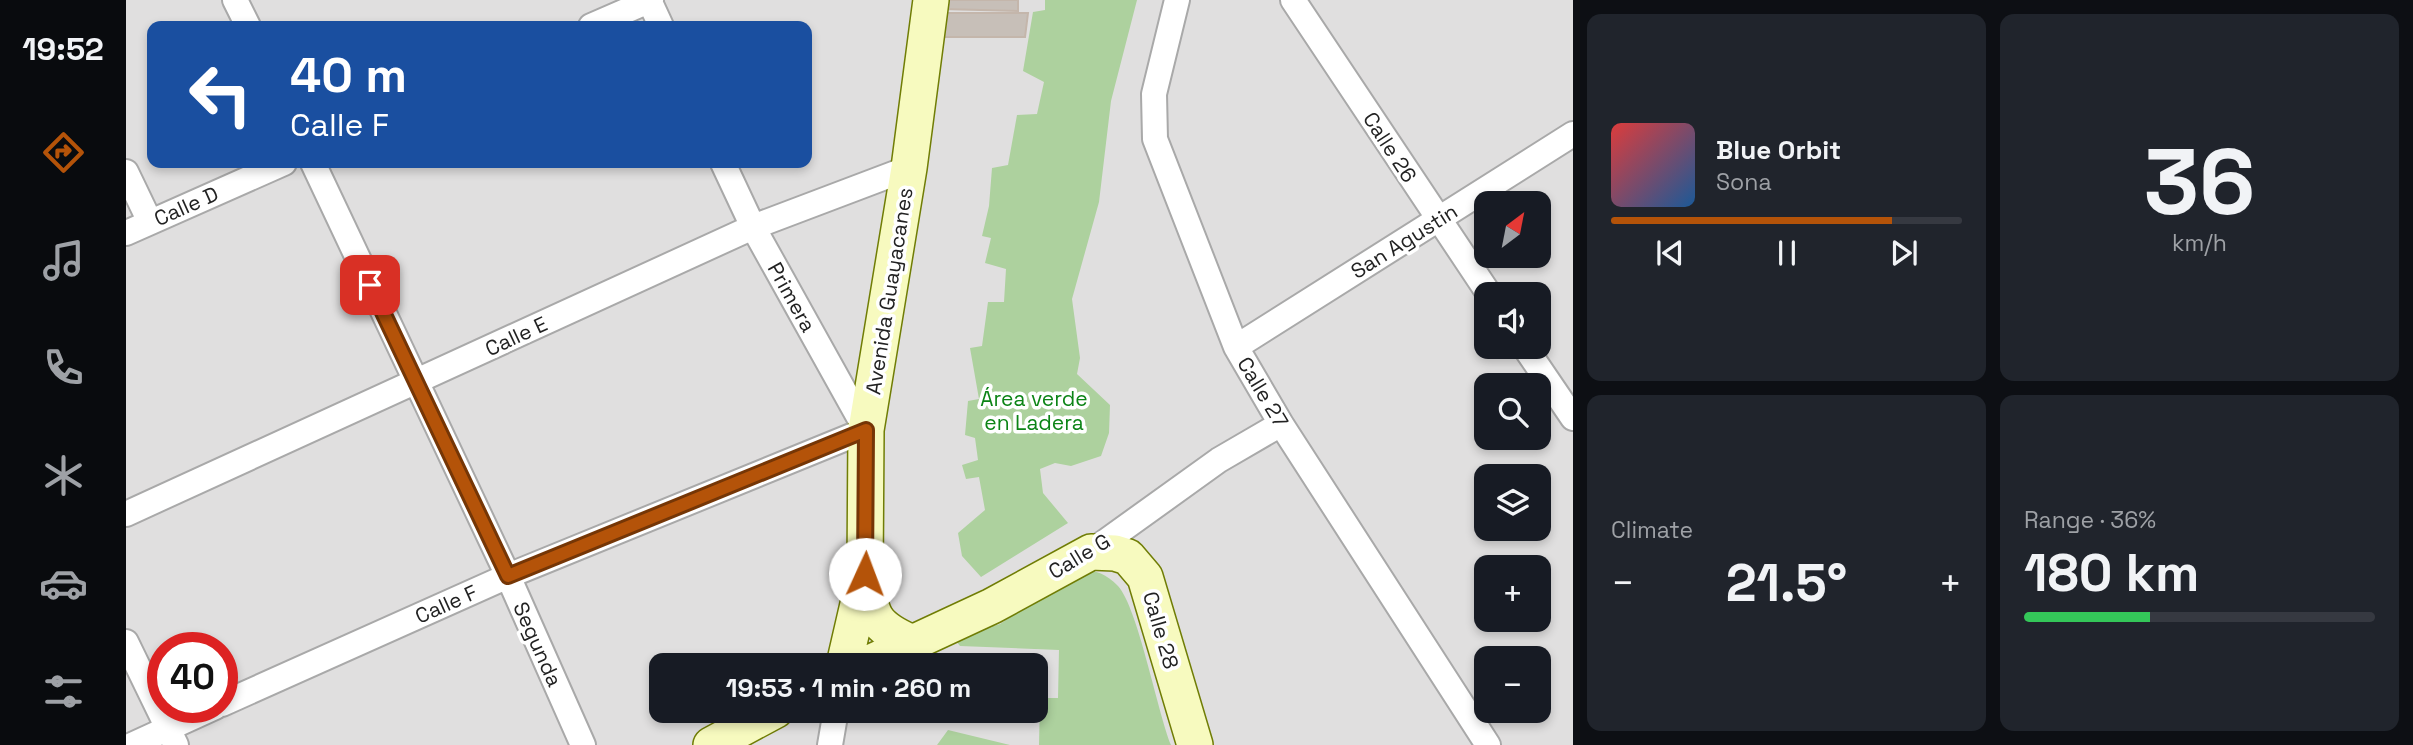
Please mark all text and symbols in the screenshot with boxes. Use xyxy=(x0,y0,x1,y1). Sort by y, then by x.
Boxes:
text: 19:52 xyxy=(22,29,104,69)
text: 40 m xyxy=(290,44,407,106)
icon: left xyxy=(175,49,266,140)
text: Calle F xyxy=(290,105,389,145)
street label: Calle 26 xyxy=(1357,106,1423,188)
text: 36 xyxy=(2144,124,2255,241)
icon: directions xyxy=(39,128,88,177)
text: Blue Orbit xyxy=(1716,133,1841,167)
text: Sona xyxy=(1716,167,1772,197)
street label: Calle D xyxy=(150,180,222,232)
street label: Avenida Guayacanes xyxy=(859,185,919,397)
north arrow xyxy=(1474,191,1550,268)
map controls xyxy=(1474,191,1551,723)
street label: San Agustin xyxy=(1346,197,1462,285)
text: km/h xyxy=(2172,228,2227,258)
icon: previous xyxy=(1651,234,1689,272)
icon: pause xyxy=(1768,234,1806,272)
icon: next xyxy=(1885,234,1923,272)
icon: music xyxy=(39,236,88,285)
pin xyxy=(340,255,400,315)
street label: Primera xyxy=(762,257,822,337)
icon: arrive xyxy=(351,266,389,304)
button: sound xyxy=(1474,282,1551,359)
street label: Calle E xyxy=(481,310,551,362)
icon: phone xyxy=(39,343,88,392)
street label: Calle 27 xyxy=(1231,352,1295,433)
button: search xyxy=(1474,373,1551,450)
park label: Área verde en Ladera xyxy=(980,385,1088,436)
icon: climate xyxy=(39,451,88,500)
button: layers xyxy=(1474,464,1551,541)
text: Range · 36% xyxy=(2024,505,2156,535)
text: Climate xyxy=(1611,515,1693,545)
street label: Calle G xyxy=(1043,527,1115,585)
position arrow xyxy=(828,537,902,611)
text: 180 km xyxy=(2024,540,2199,606)
text: 21.5° xyxy=(1726,550,1847,616)
button: + xyxy=(1474,555,1551,632)
icon: car xyxy=(39,559,88,608)
text: − xyxy=(1611,559,1635,607)
text: + xyxy=(1938,559,1962,607)
street label: Calle F xyxy=(411,578,481,630)
street label: Calle 28 xyxy=(1137,588,1185,672)
street label: Segunda xyxy=(507,597,569,691)
speed limit sign: 40 xyxy=(147,632,238,723)
button: − xyxy=(1474,646,1551,723)
icon: filters xyxy=(39,667,88,716)
text: 19:53 · 1 min · 260 m xyxy=(726,671,971,705)

